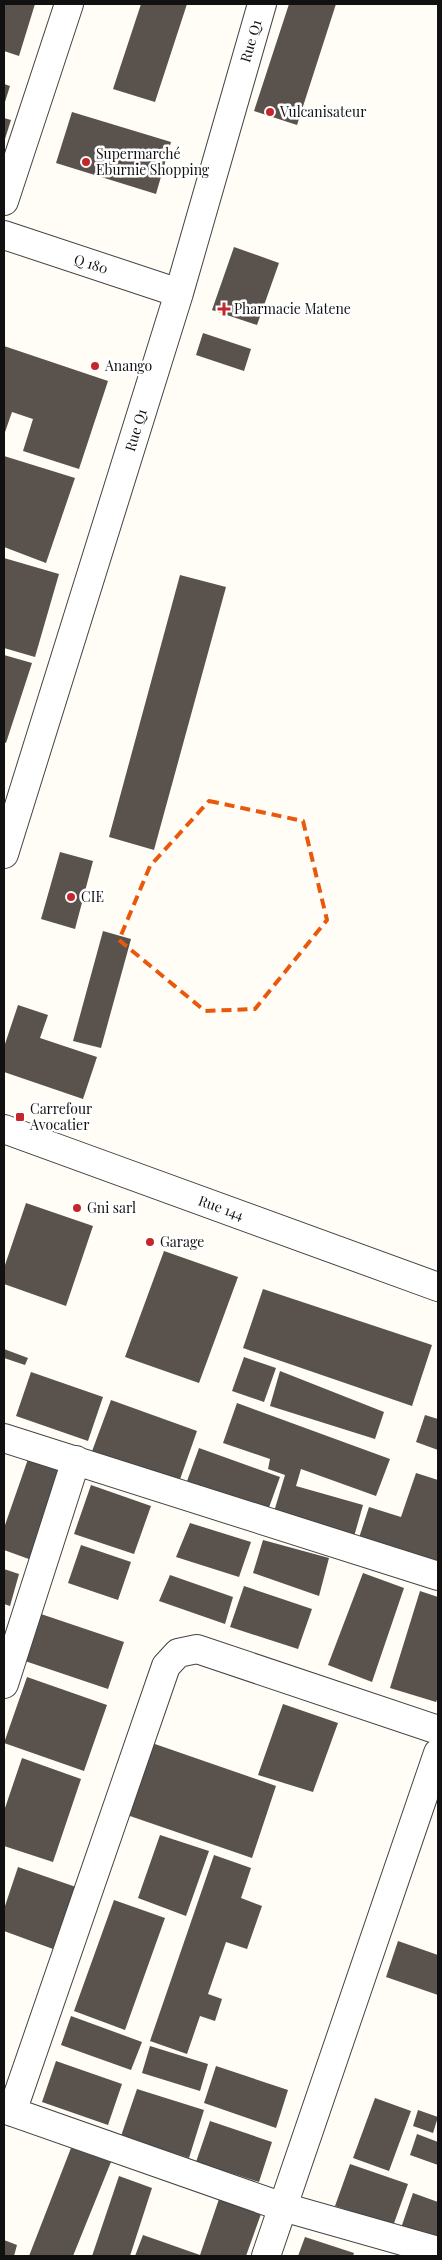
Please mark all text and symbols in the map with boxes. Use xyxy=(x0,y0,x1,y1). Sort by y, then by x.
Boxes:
street label: Rue Q1 xyxy=(235,17,266,64)
place label: Vulcanisateur xyxy=(279,102,367,121)
marker: Vulcanisateur xyxy=(264,106,276,118)
place label: Supermarché Eburnie Shopping xyxy=(96,144,210,179)
marker: Supermarché Eburnie Shopping xyxy=(80,156,92,168)
street label: Q 180 xyxy=(72,249,111,278)
place label: Pharmacie Matene xyxy=(234,299,351,318)
marker: Pharmacie Matene xyxy=(218,303,230,315)
place label: Anango xyxy=(104,356,153,375)
marker: Anango xyxy=(89,360,101,372)
street label: Rue Q1 xyxy=(120,406,151,453)
place label: CIE xyxy=(81,887,104,906)
marker: CIE xyxy=(65,891,77,903)
place label: Carrefour Avocatier xyxy=(29,1099,93,1134)
marker: Carrefour Avocatier xyxy=(14,1111,26,1123)
street label: Rue 144 xyxy=(196,1191,246,1224)
place label: Gni sarl xyxy=(87,1198,136,1217)
marker: Gni sarl xyxy=(71,1202,83,1214)
place label: Garage xyxy=(160,1232,204,1251)
marker: Garage xyxy=(144,1236,156,1248)

